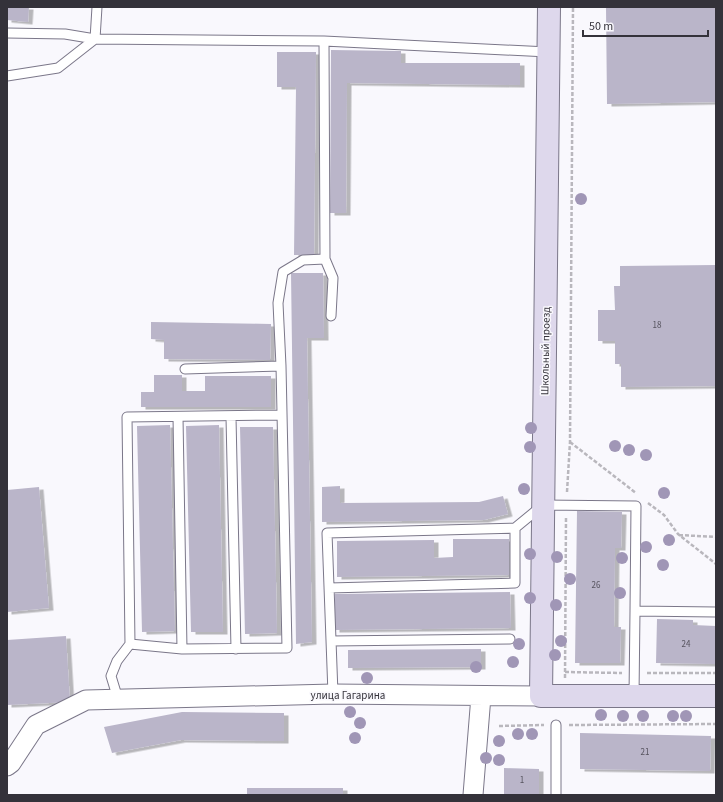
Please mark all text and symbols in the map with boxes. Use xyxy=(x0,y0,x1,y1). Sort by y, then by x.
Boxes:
scale bar xyxy=(583,12,708,38)
text: 50 m xyxy=(589,18,613,35)
street label: Школьный проезд xyxy=(537,306,554,395)
house number: 18 xyxy=(653,319,662,332)
house number: 26 xyxy=(592,579,601,592)
house number: 24 xyxy=(682,638,691,651)
street label: улица Гагарина xyxy=(311,688,385,703)
house number: 21 xyxy=(641,746,649,759)
house number: 1 xyxy=(520,774,524,787)

